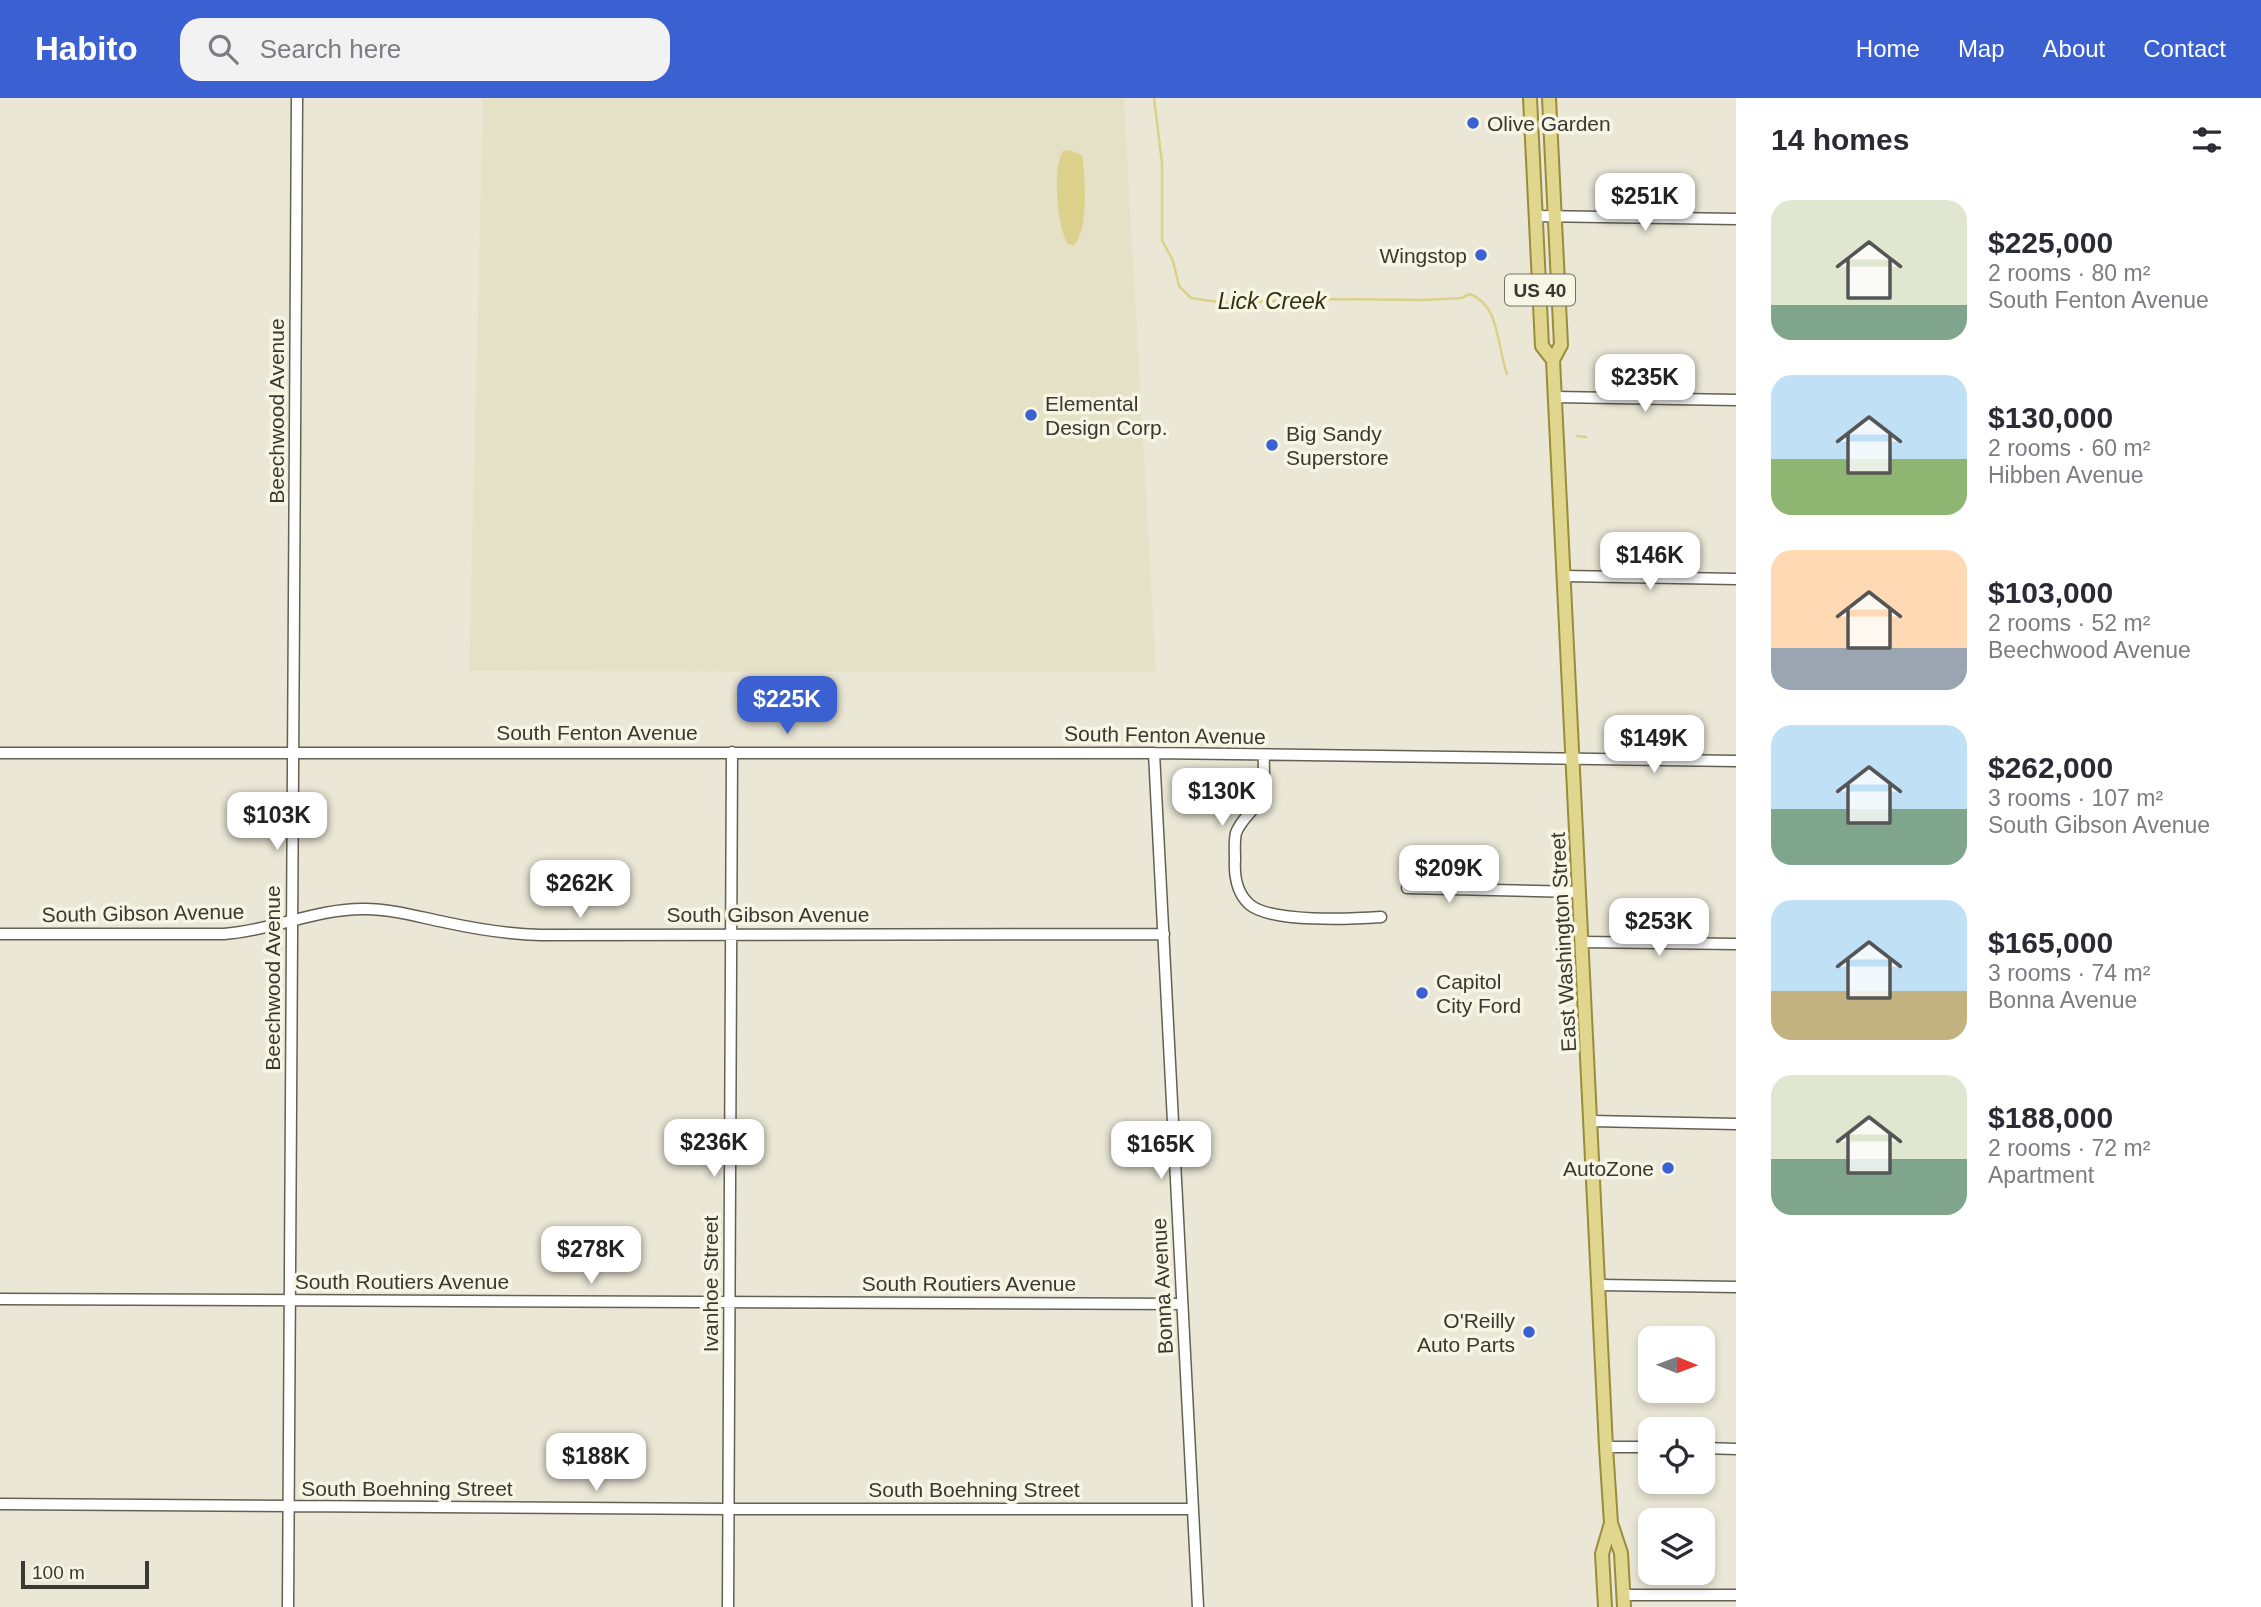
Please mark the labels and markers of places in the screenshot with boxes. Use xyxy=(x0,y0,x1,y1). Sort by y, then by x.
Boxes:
place label: Olive Garden xyxy=(1487,112,1611,135)
marker: Olive Garden xyxy=(1465,115,1481,131)
pin: $251K xyxy=(1596,174,1694,233)
place label: Wingstop xyxy=(1379,244,1467,267)
marker: Wingstop xyxy=(1473,247,1489,263)
pin: $235K xyxy=(1596,354,1694,414)
place label: Elemental Design Corp. xyxy=(1045,392,1168,439)
marker: Elemental Design Corp. xyxy=(1023,407,1039,423)
place label: Big Sandy Superstore xyxy=(1286,422,1389,469)
marker: Big Sandy Superstore xyxy=(1264,437,1280,453)
pin: $146K xyxy=(1601,532,1699,592)
pin: $225K xyxy=(738,676,836,736)
pin: $149K xyxy=(1605,716,1703,775)
pin: $130K xyxy=(1173,768,1271,828)
pin: $103K xyxy=(228,792,326,852)
pin: $209K xyxy=(1400,846,1498,905)
pin: $262K xyxy=(531,860,629,920)
pin: $253K xyxy=(1610,898,1708,958)
place label: Capitol City Ford xyxy=(1436,970,1521,1017)
marker: Capitol City Ford xyxy=(1414,985,1430,1001)
pin: $236K xyxy=(665,1119,763,1179)
pin: $165K xyxy=(1112,1122,1210,1181)
place label: AutoZone xyxy=(1563,1157,1654,1180)
marker: AutoZone xyxy=(1660,1160,1676,1176)
pin: $278K xyxy=(542,1226,640,1286)
place label: O'Reilly Auto Parts xyxy=(1417,1309,1515,1356)
marker: O'Reilly Auto Parts xyxy=(1521,1324,1537,1340)
pin: $188K xyxy=(547,1434,645,1493)

